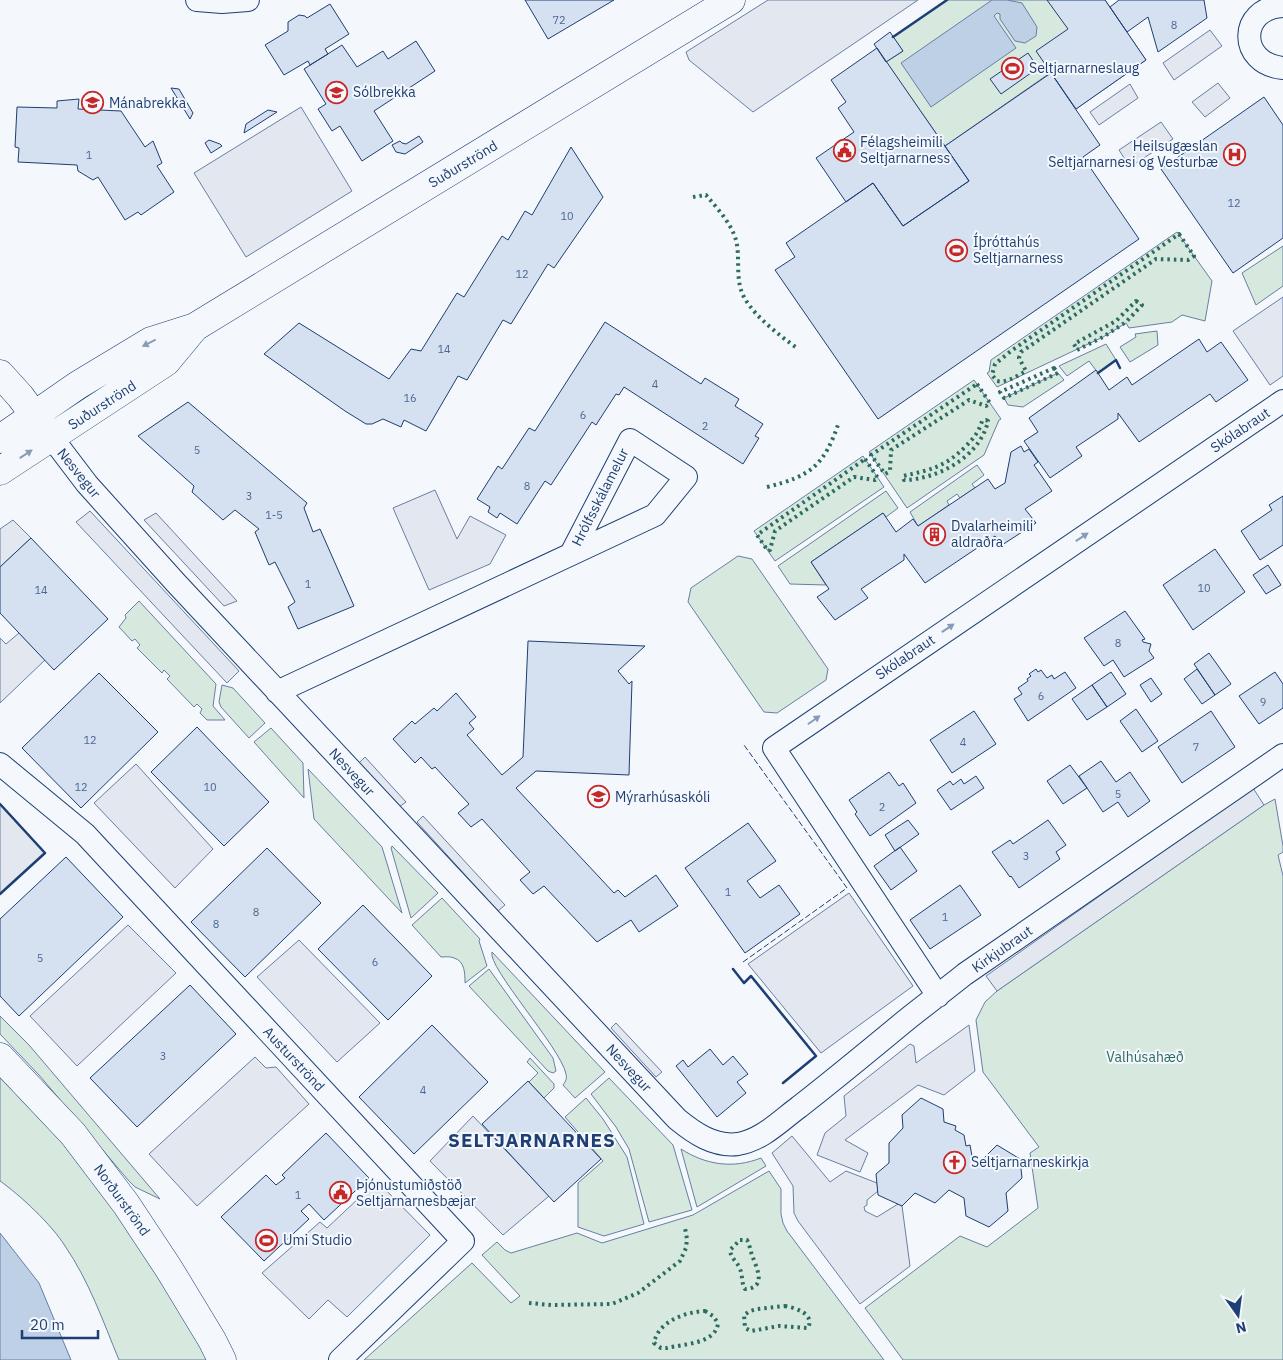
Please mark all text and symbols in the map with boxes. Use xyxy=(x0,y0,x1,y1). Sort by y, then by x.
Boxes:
house number: 72 xyxy=(552,13,566,27)
house number: 8 xyxy=(1171,18,1177,32)
sports icon: Seltjarnarneslaug xyxy=(1001,56,1025,80)
place label: Seltjarnarneslaug xyxy=(1029,59,1140,77)
school or university icon: Sólbrekka xyxy=(325,80,349,104)
place label: Sólbrekka xyxy=(353,83,416,101)
school or university icon: Mánabrekka xyxy=(81,91,105,115)
place label: Mánabrekka xyxy=(109,94,187,112)
place label: Félagsheimili Seltjarnarness xyxy=(860,133,951,167)
street label: Suðurströnd xyxy=(425,136,501,192)
place label: Heilsugæslan Seltjarnarnesi og Vesturbæ xyxy=(1048,137,1218,171)
public building icon: Félagsheimili Seltjarnarness xyxy=(832,138,856,162)
hospital icon: Heilsugæslan Seltjarnarnesi og Vesturbæ xyxy=(1222,142,1246,166)
house number: 1 xyxy=(86,148,93,162)
house number: 12 xyxy=(1227,196,1241,210)
house number: 10 xyxy=(560,209,574,223)
place label: Íþróttahús Seltjarnarness xyxy=(973,232,1064,267)
sports icon: Íþróttahús Seltjarnarness xyxy=(945,238,969,262)
house number: 12 xyxy=(515,267,529,281)
one-way arrow xyxy=(141,339,156,347)
house number: 14 xyxy=(437,342,451,356)
street label: Suðurströnd xyxy=(65,376,139,434)
house number: 4 xyxy=(652,377,659,391)
house number: 16 xyxy=(403,391,417,405)
street label: Skólabraut xyxy=(1207,403,1273,456)
house number: 6 xyxy=(580,408,586,422)
house number: 2 xyxy=(702,419,708,433)
house number: 5 xyxy=(194,443,200,457)
street label: Nesvegur xyxy=(53,444,105,502)
street label: Hrólfsskálamelur xyxy=(568,445,632,549)
one-way arrow xyxy=(19,450,33,459)
house number: 8 xyxy=(524,479,530,493)
house number: 3 xyxy=(246,489,252,503)
house number: 1-5 xyxy=(265,508,283,522)
place label: Dvalarheimili aldraðra xyxy=(951,517,1033,551)
building icon: Dvalarheimili aldraðra xyxy=(923,522,947,546)
one-way arrow xyxy=(1075,532,1089,542)
house number: 1 xyxy=(305,577,312,591)
house number: 10 xyxy=(1197,581,1211,595)
house number: 14 xyxy=(34,583,48,597)
one-way arrow xyxy=(941,624,955,633)
street label: Skólabraut xyxy=(872,630,938,683)
house number: 8 xyxy=(1115,636,1121,650)
house number: 6 xyxy=(1038,689,1044,703)
house number: 9 xyxy=(1260,695,1266,709)
one-way arrow xyxy=(807,715,821,725)
house number: 12 xyxy=(83,733,97,747)
house number: 4 xyxy=(960,735,967,749)
house number: 7 xyxy=(1193,740,1199,754)
street label: Nesvegur xyxy=(325,744,379,800)
house number: 12 xyxy=(74,780,88,794)
house number: 10 xyxy=(203,780,217,794)
school or university icon: Mýrarhúsaskóli xyxy=(587,785,611,809)
house number: 5 xyxy=(1115,787,1121,801)
place label: Mýrarhúsaskóli xyxy=(615,788,710,806)
house number: 2 xyxy=(879,800,885,814)
house number: 3 xyxy=(1023,849,1029,863)
house number: 1 xyxy=(725,885,732,899)
house number: 8 xyxy=(253,905,259,919)
house number: 1 xyxy=(942,910,949,924)
house number: 8 xyxy=(213,917,219,931)
street label: Kirkjubraut xyxy=(968,922,1036,976)
house number: 5 xyxy=(37,951,43,965)
house number: 6 xyxy=(372,955,378,969)
street label: Austurströnd xyxy=(259,1023,329,1095)
street label: Nesvegur xyxy=(602,1040,656,1096)
park label: Valhúsahæð xyxy=(1106,1048,1184,1066)
house number: 3 xyxy=(160,1049,166,1063)
house number: 4 xyxy=(420,1083,427,1097)
district label: SELTJARNARNES xyxy=(448,1128,616,1152)
church icon: Seltjarnarneskirkja xyxy=(943,1150,967,1174)
place label: Seltjarnarneskirkja xyxy=(971,1153,1090,1171)
street label: Norðurströnd xyxy=(90,1161,154,1239)
place label: Þjónustumiðstöð Seltjarnarnesbæjar xyxy=(356,1176,476,1210)
public building icon: Þjónustumiðstöð Seltjarnarnesbæjar xyxy=(328,1181,352,1205)
house number: 1 xyxy=(295,1188,302,1202)
sports icon: Umi Studio xyxy=(255,1228,279,1252)
place label: Umi Studio xyxy=(283,1231,352,1249)
north arrow xyxy=(1213,1290,1263,1340)
scale bar xyxy=(22,1308,99,1340)
text: 20 m xyxy=(30,1315,65,1334)
text: N xyxy=(1234,1318,1248,1338)

